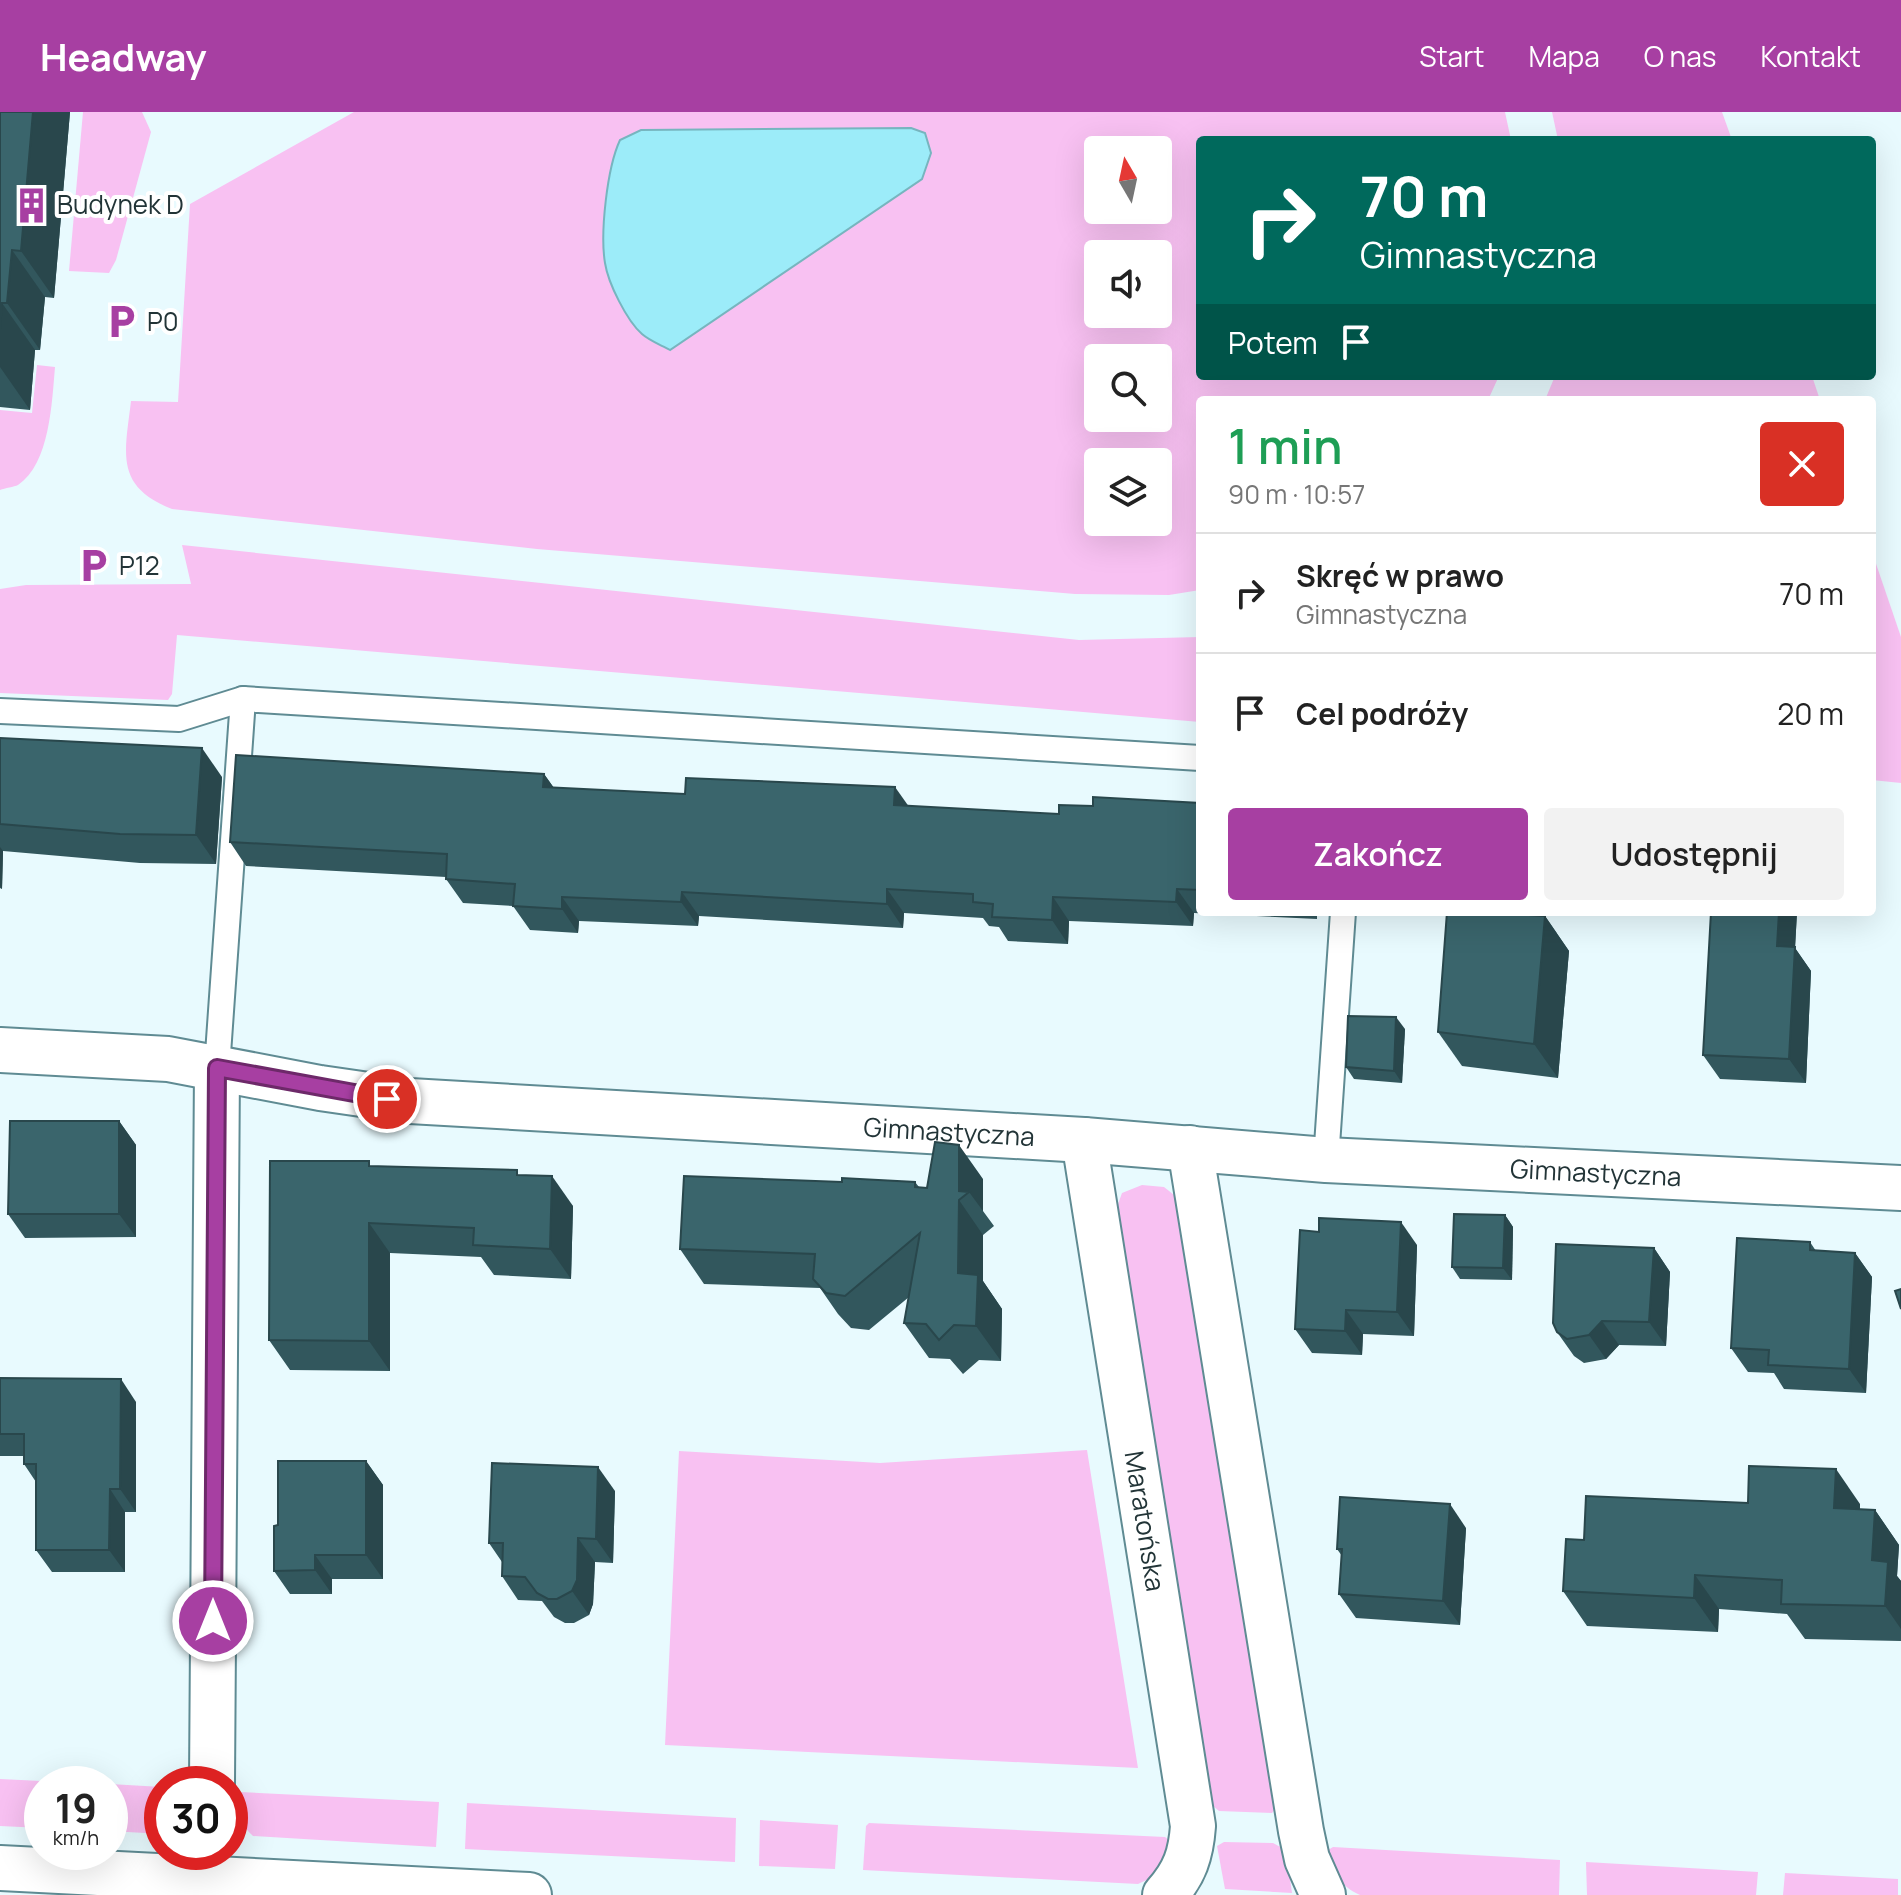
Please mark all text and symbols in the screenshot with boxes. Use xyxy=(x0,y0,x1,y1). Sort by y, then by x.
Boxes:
text: Headway xyxy=(40,30,207,82)
text: Start xyxy=(1419,37,1484,75)
text: Mapa xyxy=(1528,37,1600,75)
text: O nas xyxy=(1644,37,1716,75)
text: Kontakt xyxy=(1760,37,1861,75)
north arrow xyxy=(1084,136,1172,224)
map controls xyxy=(1084,136,1172,536)
text: 70 m xyxy=(1360,157,1488,234)
icon: right xyxy=(1228,168,1332,272)
building icon: Budynek D xyxy=(12,186,50,224)
place label: Budynek D xyxy=(57,186,184,222)
text: Gimnastyczna xyxy=(1360,230,1597,279)
button: sound xyxy=(1084,240,1172,328)
parking icon: P0 xyxy=(102,303,140,341)
place label: P0 xyxy=(147,303,179,339)
icon: arrive xyxy=(1334,320,1378,364)
text: Potem xyxy=(1228,322,1318,363)
button: search xyxy=(1084,344,1172,432)
text: 1 min xyxy=(1228,413,1342,478)
button: close xyxy=(1760,422,1844,506)
button: layers xyxy=(1084,448,1172,536)
text: 90 m · 10:57 xyxy=(1228,476,1365,512)
parking icon: P12 xyxy=(74,547,112,585)
place label: P12 xyxy=(119,547,160,583)
text: Skręć w prawo xyxy=(1296,555,1504,596)
icon: right xyxy=(1228,571,1272,615)
text: 70 m xyxy=(1779,573,1844,614)
text: Gimnastyczna xyxy=(1296,596,1467,632)
icon: arrive xyxy=(1228,691,1272,735)
text: Cel podróży xyxy=(1296,693,1468,734)
text: 20 m xyxy=(1777,693,1844,734)
button: Zakończ xyxy=(1228,808,1528,900)
button: Udostępnij xyxy=(1544,808,1844,900)
pin xyxy=(353,1065,421,1133)
icon: arrive xyxy=(365,1077,409,1121)
street label: Gimnastyczna xyxy=(863,1108,1036,1154)
street label: Gimnastyczna xyxy=(1509,1150,1682,1194)
street label: Maratońska xyxy=(1117,1448,1174,1594)
position arrow xyxy=(171,1579,255,1663)
speed limit sign: 30 xyxy=(144,1766,248,1870)
text: 19 xyxy=(55,1780,97,1835)
text: km/h xyxy=(53,1824,99,1851)

